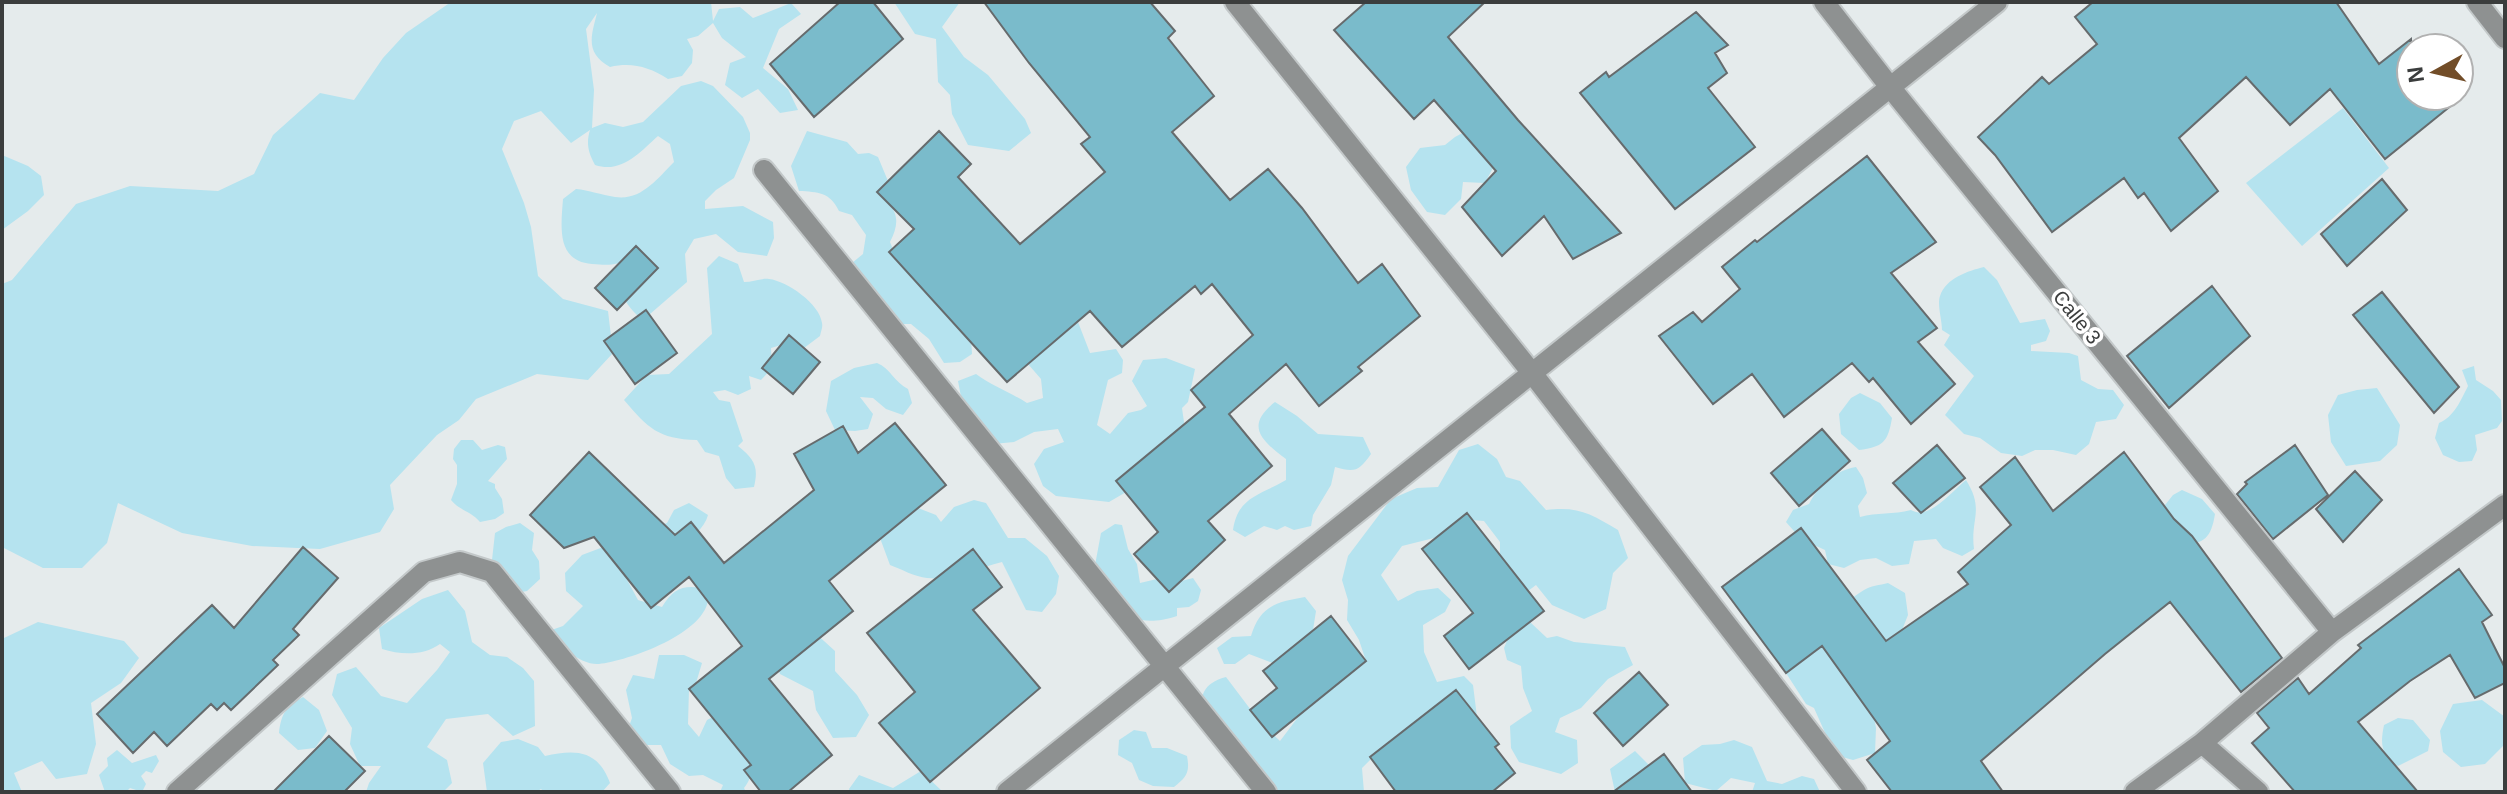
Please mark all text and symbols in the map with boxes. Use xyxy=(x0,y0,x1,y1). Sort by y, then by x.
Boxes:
north arrow xyxy=(2395,32,2475,112)
text: N xyxy=(2402,65,2429,84)
street label: Calle 3 xyxy=(2049,286,2105,348)

